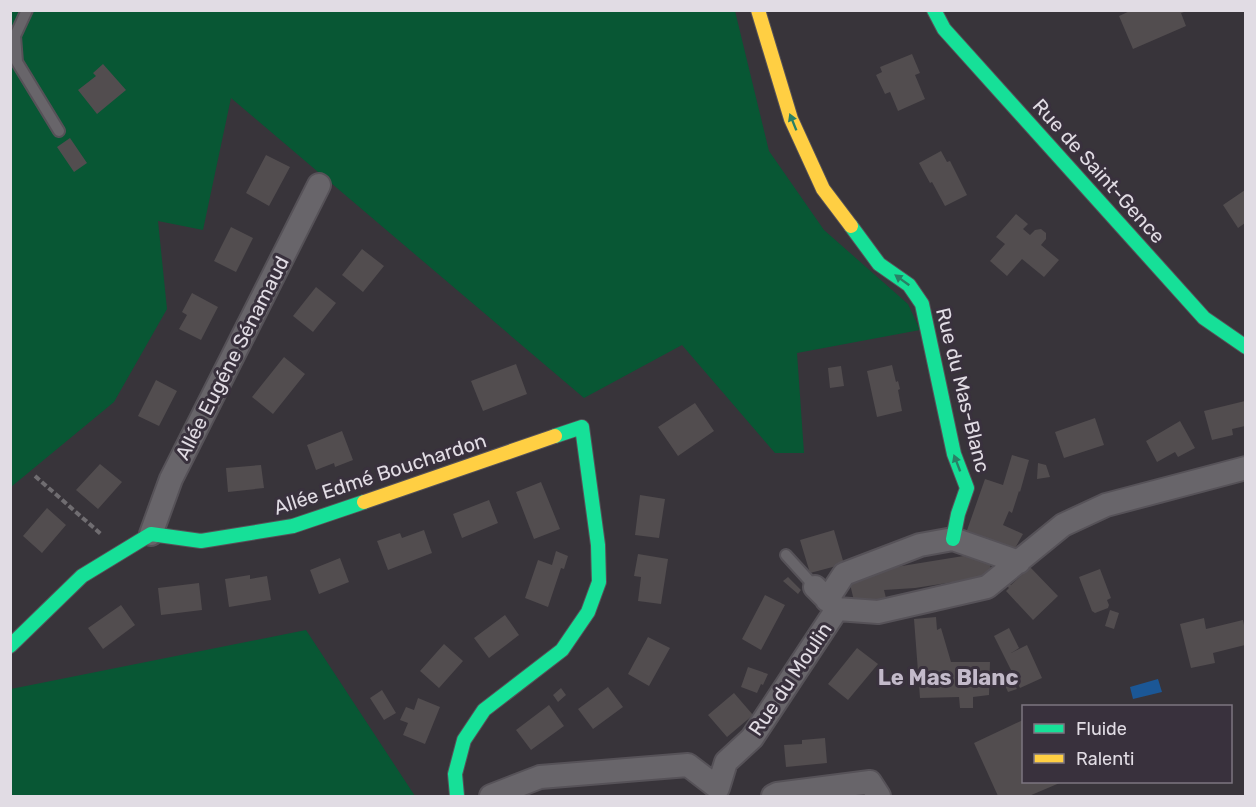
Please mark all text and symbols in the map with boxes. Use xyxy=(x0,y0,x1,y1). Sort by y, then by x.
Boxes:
street label: Rue de Saint-Gence xyxy=(1028,94,1170,248)
one-way arrow xyxy=(788,112,798,130)
street label: Allée Eugéne Sénamaud xyxy=(170,252,294,464)
one-way arrow xyxy=(894,274,910,286)
street label: Rue du Mas-Blanc xyxy=(931,305,995,475)
street label: Allée Edmé Bouchardon xyxy=(271,428,489,520)
one-way arrow xyxy=(952,454,961,472)
street label: Rue du Moulin xyxy=(743,618,837,740)
district label: Le Mas Blanc xyxy=(878,664,1018,691)
legend xyxy=(1022,705,1232,783)
text: Fluide xyxy=(1076,718,1127,740)
text: Ralenti xyxy=(1076,748,1134,770)

